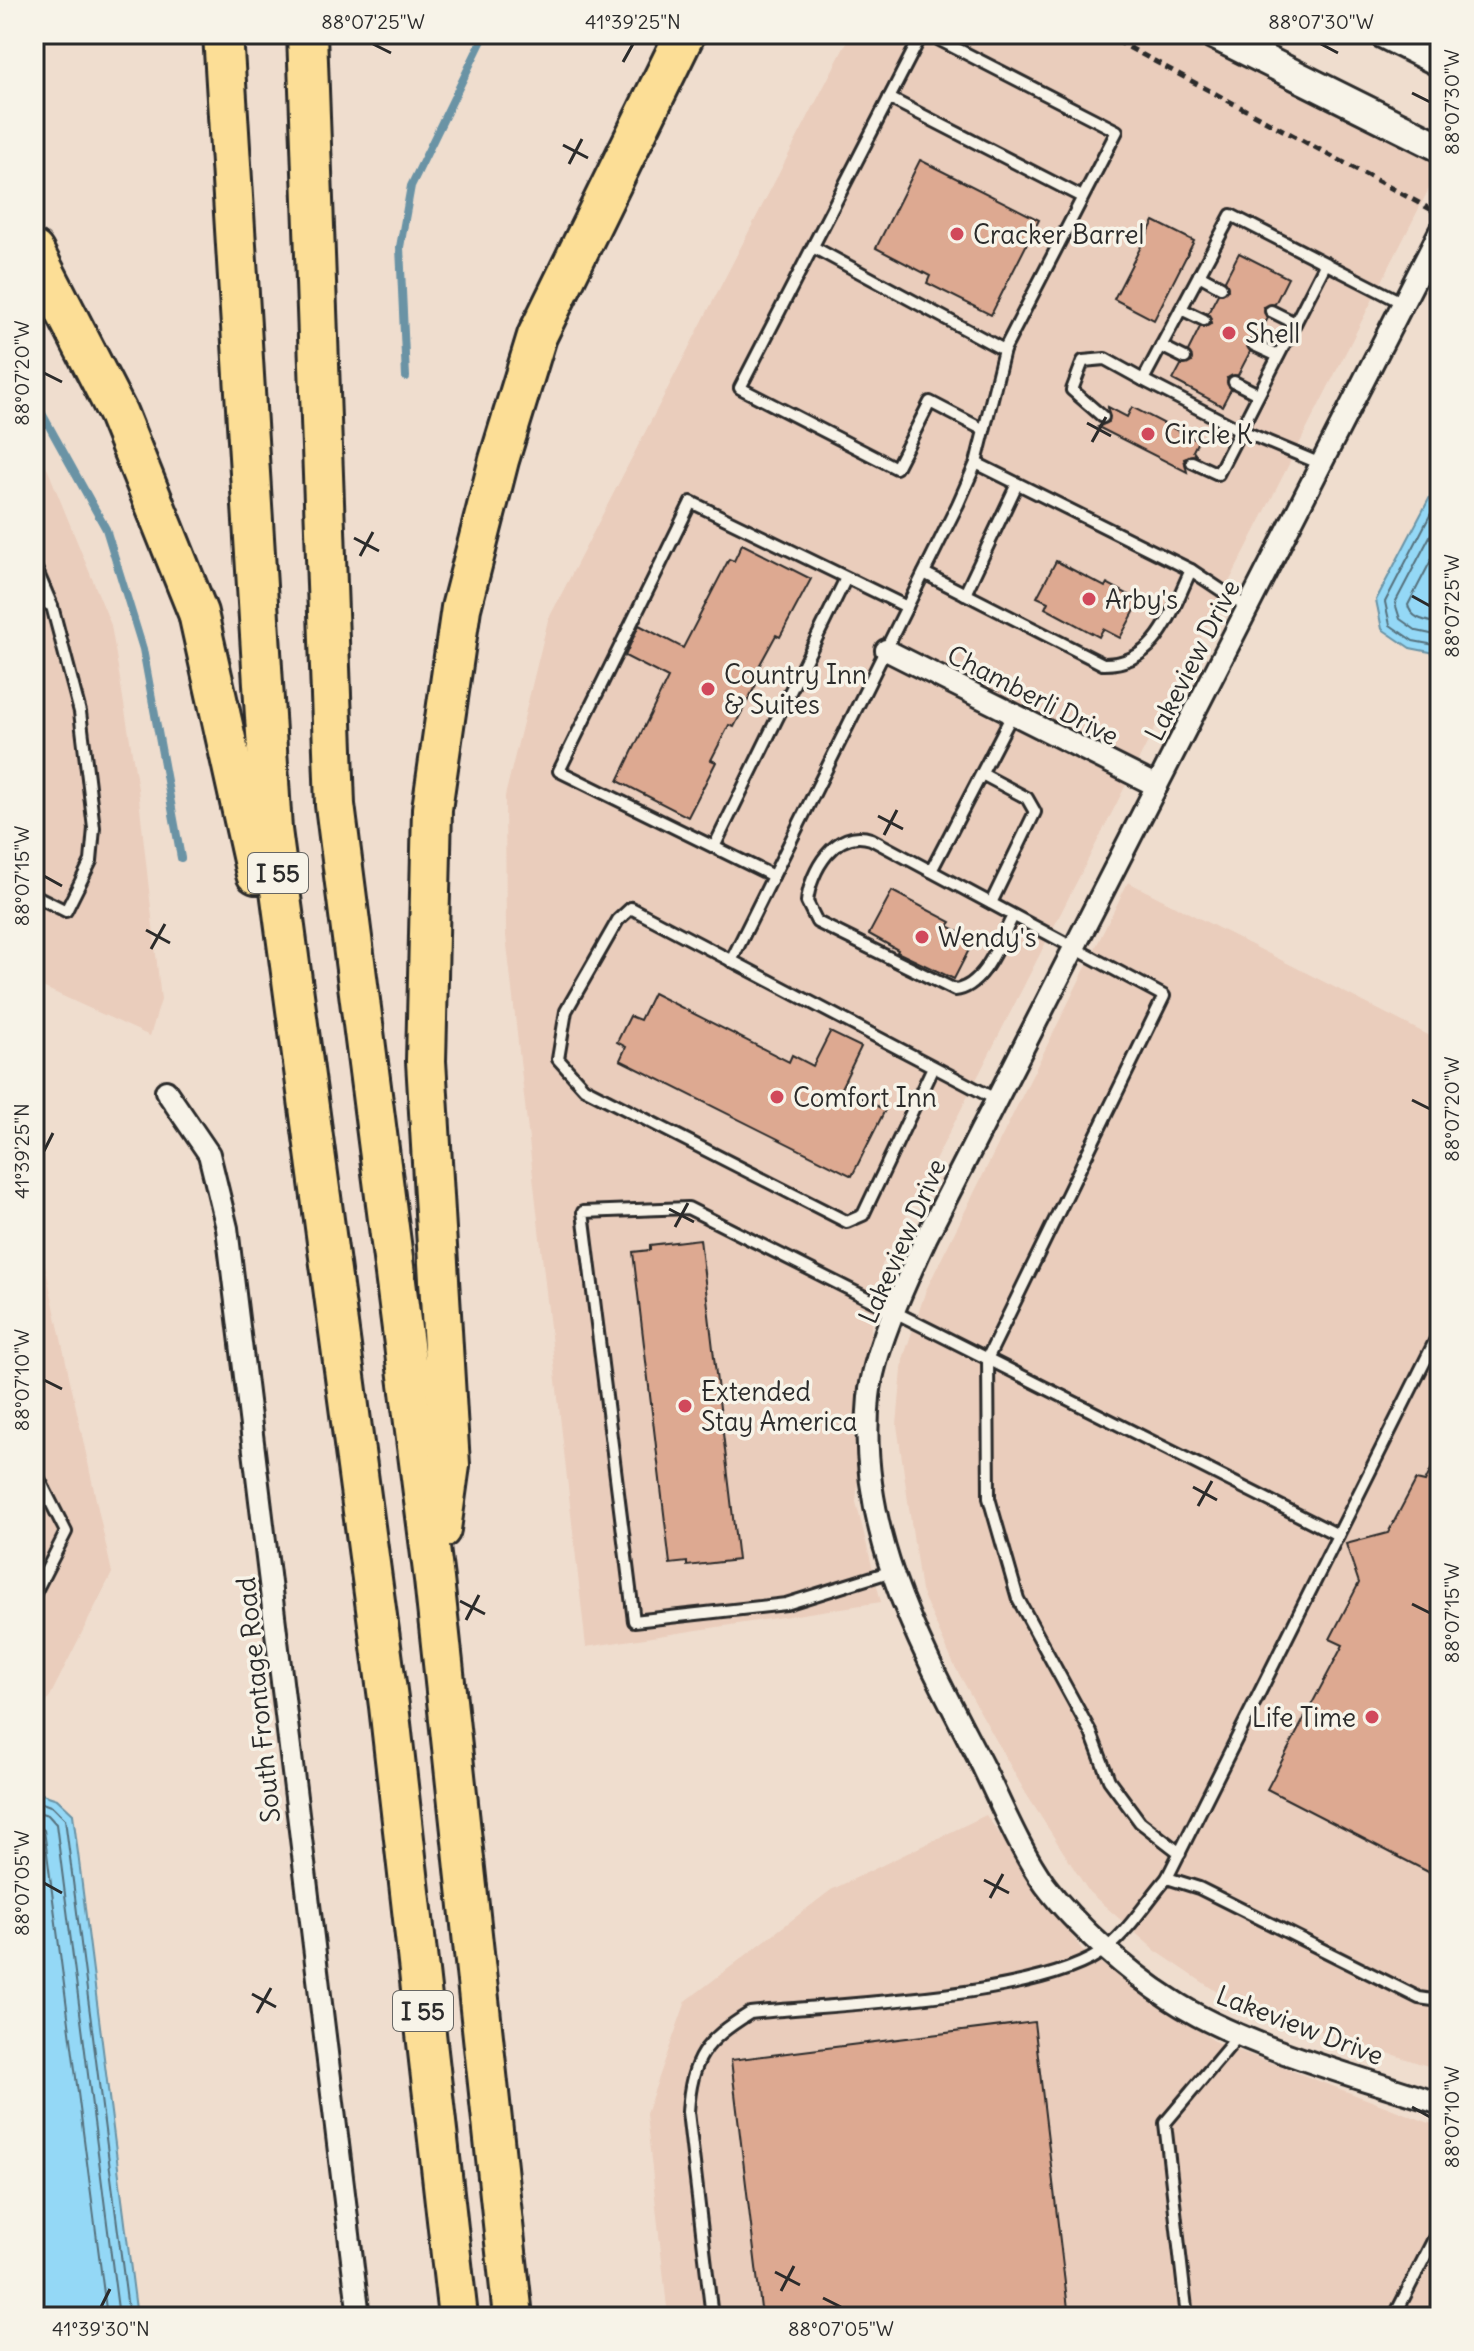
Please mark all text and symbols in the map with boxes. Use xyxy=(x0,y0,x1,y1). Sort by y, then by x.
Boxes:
text: 88°07'25"W xyxy=(321,9,425,34)
text: 41°39'25"N xyxy=(585,9,681,34)
text: 88°07'30"W xyxy=(1268,9,1374,34)
text: 88°07'30"W xyxy=(1439,49,1464,155)
place label: Cracker Barrel xyxy=(973,218,1144,251)
marker: Cracker Barrel xyxy=(948,225,966,243)
place label: Shell xyxy=(1245,317,1300,350)
text: 88°07'20"W xyxy=(9,320,34,426)
marker: Shell xyxy=(1220,324,1238,342)
place label: Circle K xyxy=(1164,418,1253,451)
marker: Circle K xyxy=(1139,425,1157,443)
text: 88°07'25"W xyxy=(1439,554,1464,658)
street label: Lakeview Drive xyxy=(1137,574,1247,746)
place label: Arby's xyxy=(1105,583,1178,616)
marker: Arby's xyxy=(1080,590,1098,608)
street label: Chamberli Drive xyxy=(942,638,1124,752)
place label: Country Inn & Suites xyxy=(724,658,867,721)
marker: Country Inn & Suites xyxy=(699,680,717,698)
text: 88°07'15"W xyxy=(9,826,34,926)
road number: I 55 xyxy=(248,853,308,893)
place label: Wendy's xyxy=(938,921,1037,954)
marker: Wendy's xyxy=(913,928,931,946)
text: 88°07'20"W xyxy=(1439,1056,1464,1162)
place label: Comfort Inn xyxy=(793,1081,937,1114)
marker: Comfort Inn xyxy=(768,1088,786,1106)
text: 41°39'25"N xyxy=(9,1103,34,1199)
street label: Lakeview Drive xyxy=(851,1154,953,1328)
text: 88°07'10"W xyxy=(9,1329,34,1431)
place label: Extended Stay America xyxy=(701,1375,857,1438)
marker: Extended Stay America xyxy=(676,1397,694,1415)
text: 88°07'15"W xyxy=(1439,1563,1464,1663)
street label: South Frontage Road xyxy=(229,1576,287,1824)
place label: Life Time xyxy=(1252,1701,1356,1734)
marker: Life Time xyxy=(1363,1708,1381,1726)
text: 88°07'05"W xyxy=(9,1830,34,1936)
street label: Lakeview Drive xyxy=(1212,1978,1388,2072)
road number: I 55 xyxy=(393,1991,453,2031)
text: 88°07'10"W xyxy=(1439,2066,1464,2168)
text: 41°39'30"N xyxy=(52,2316,150,2341)
text: 88°07'05"W xyxy=(788,2316,894,2341)

